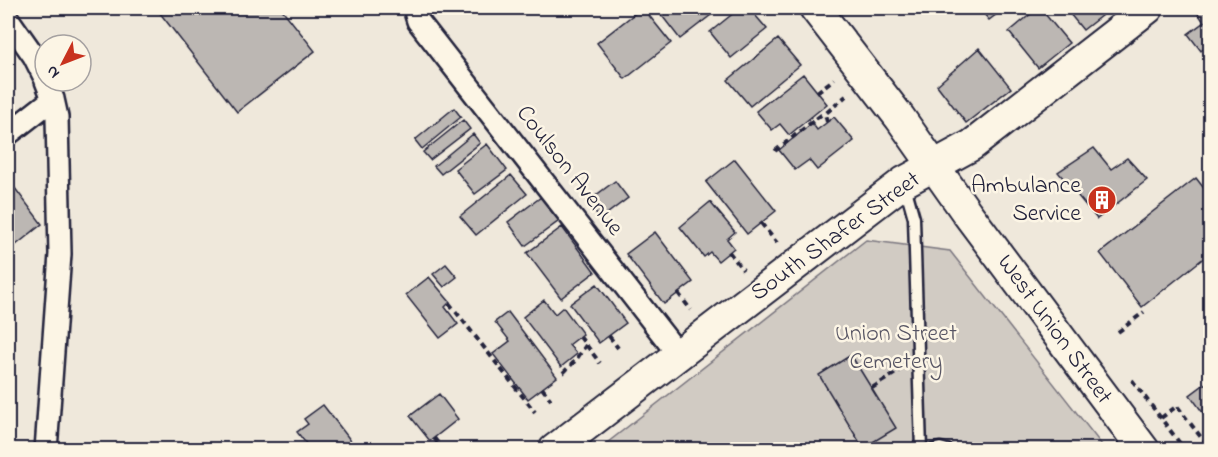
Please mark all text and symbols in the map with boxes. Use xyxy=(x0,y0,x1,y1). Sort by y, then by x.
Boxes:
north arrow xyxy=(33,33,93,93)
text: N xyxy=(41,60,66,84)
street label: Coulson Avenue xyxy=(507,98,631,244)
street label: South Shafer Street xyxy=(744,163,928,311)
place label: Ambulance Service xyxy=(971,169,1081,232)
building icon: Ambulance Service xyxy=(1086,184,1118,216)
street label: West Union Street xyxy=(988,248,1120,412)
park label: Union Street Cemetery xyxy=(835,317,957,381)

